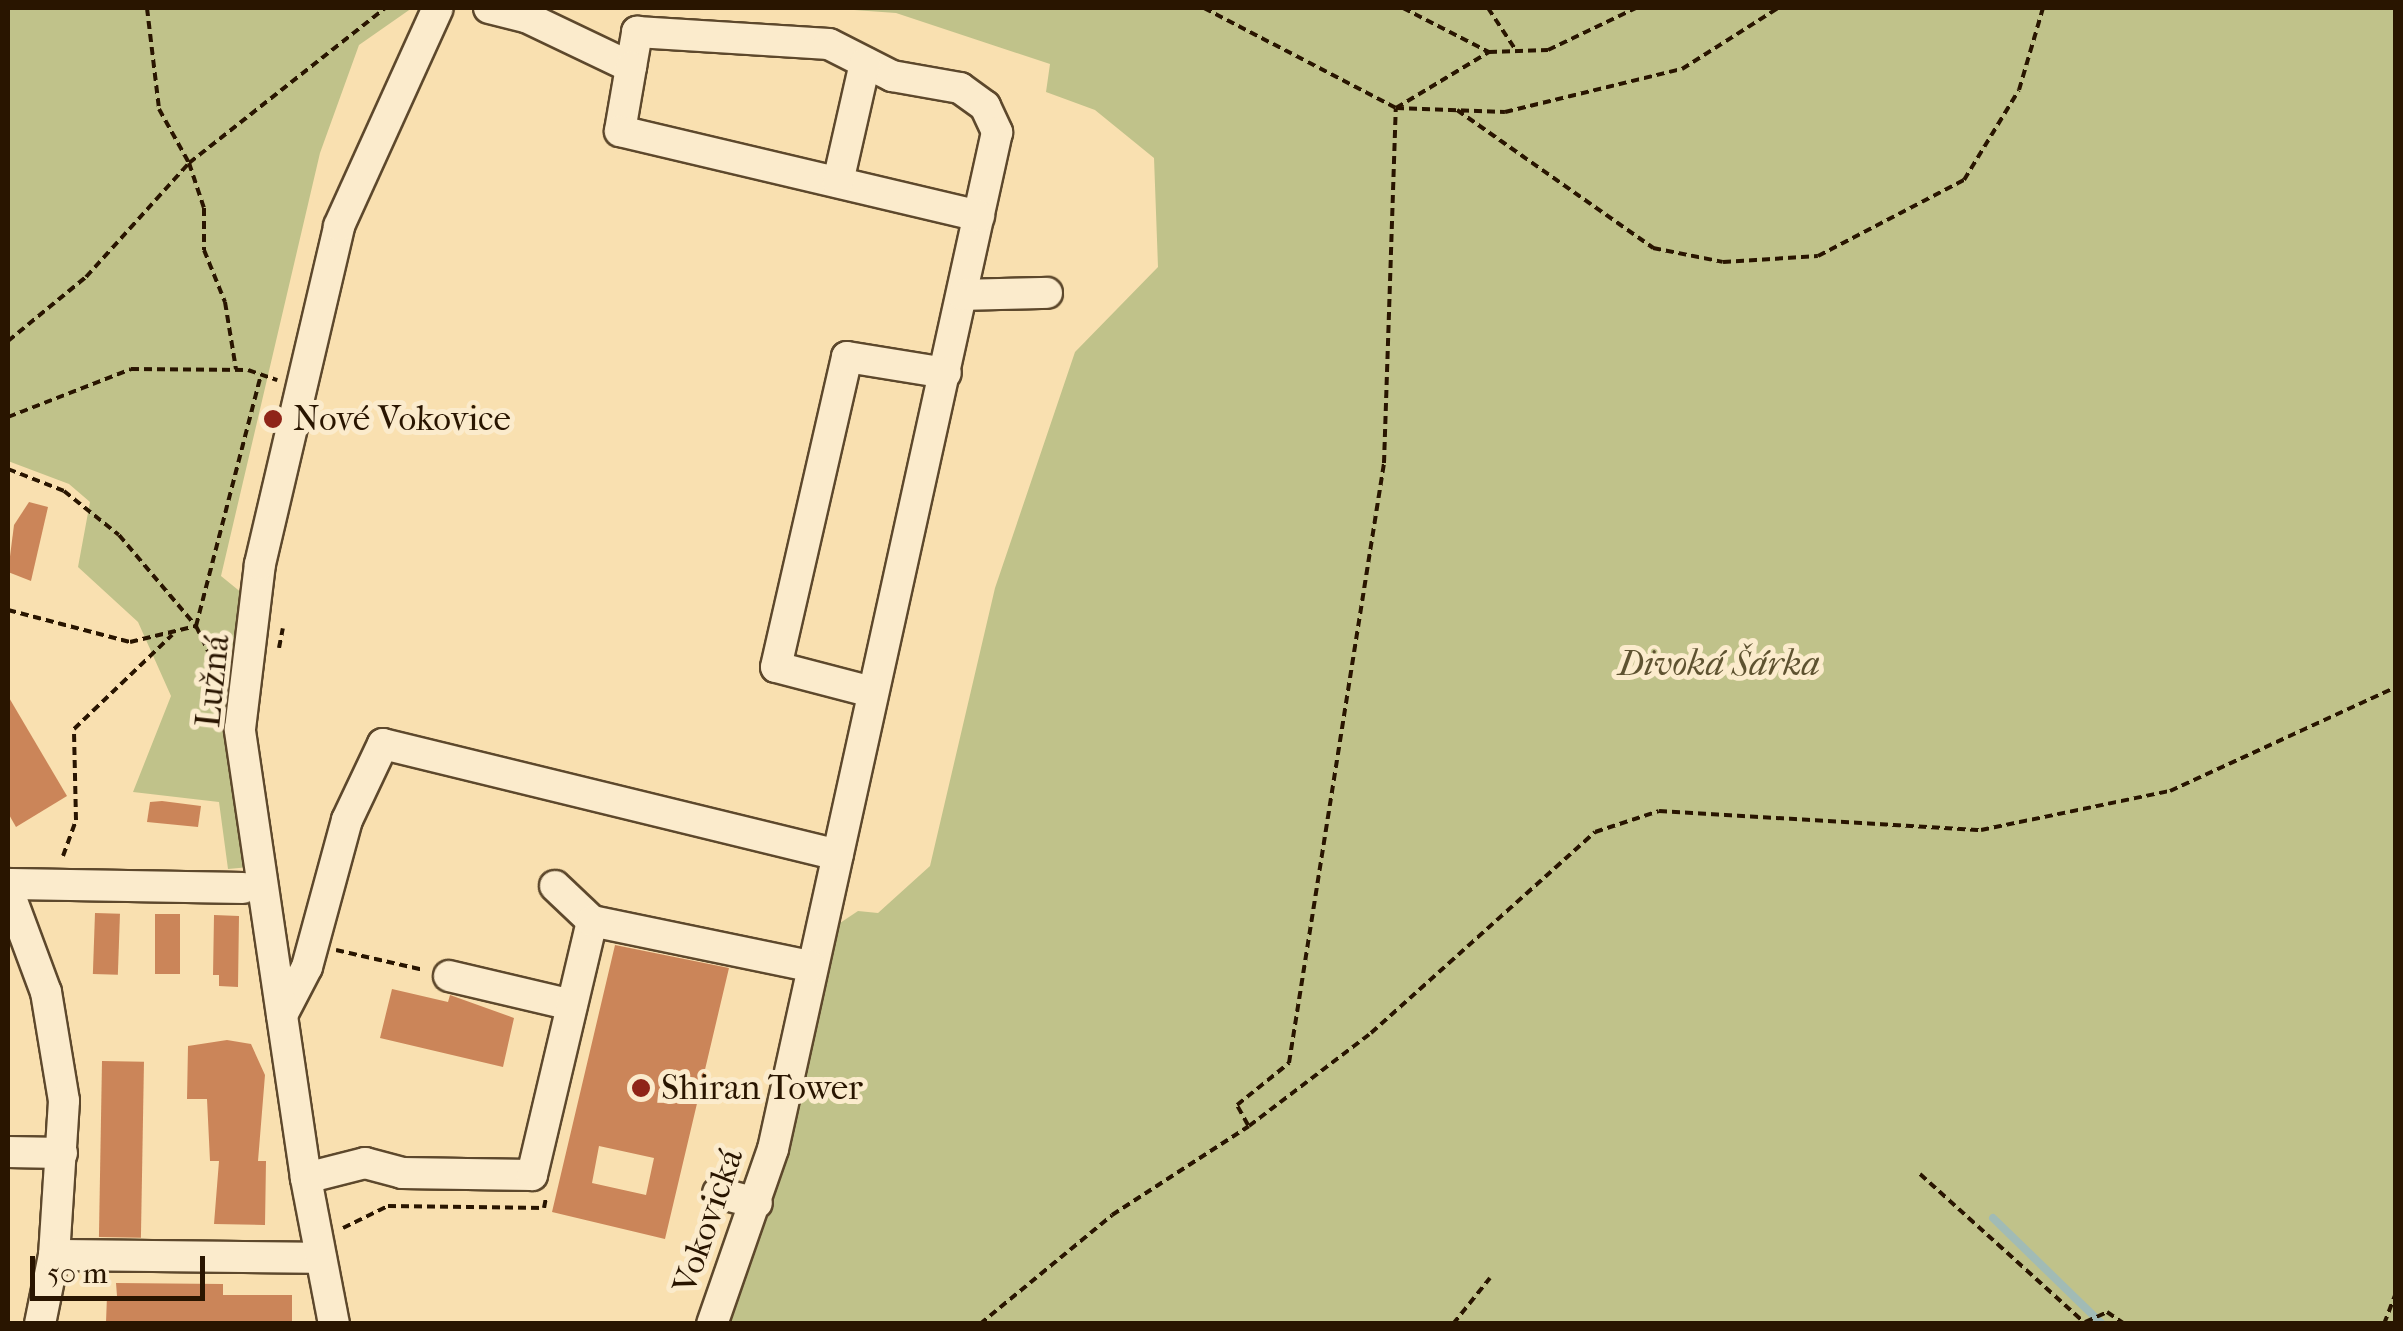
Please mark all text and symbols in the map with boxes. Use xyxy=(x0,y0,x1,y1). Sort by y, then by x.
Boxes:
place label: Nové Vokovice xyxy=(293,398,511,440)
marker: Nové Vokovice xyxy=(262,408,284,430)
street label: Lužná xyxy=(187,633,239,729)
park label: Divoká Šárka xyxy=(1618,643,1820,685)
place label: Shiran Tower xyxy=(661,1067,863,1109)
marker: Shiran Tower xyxy=(630,1077,652,1099)
street label: Vokovická xyxy=(664,1143,752,1299)
scale bar xyxy=(35,1236,210,1298)
text: 50 m xyxy=(47,1256,108,1291)

